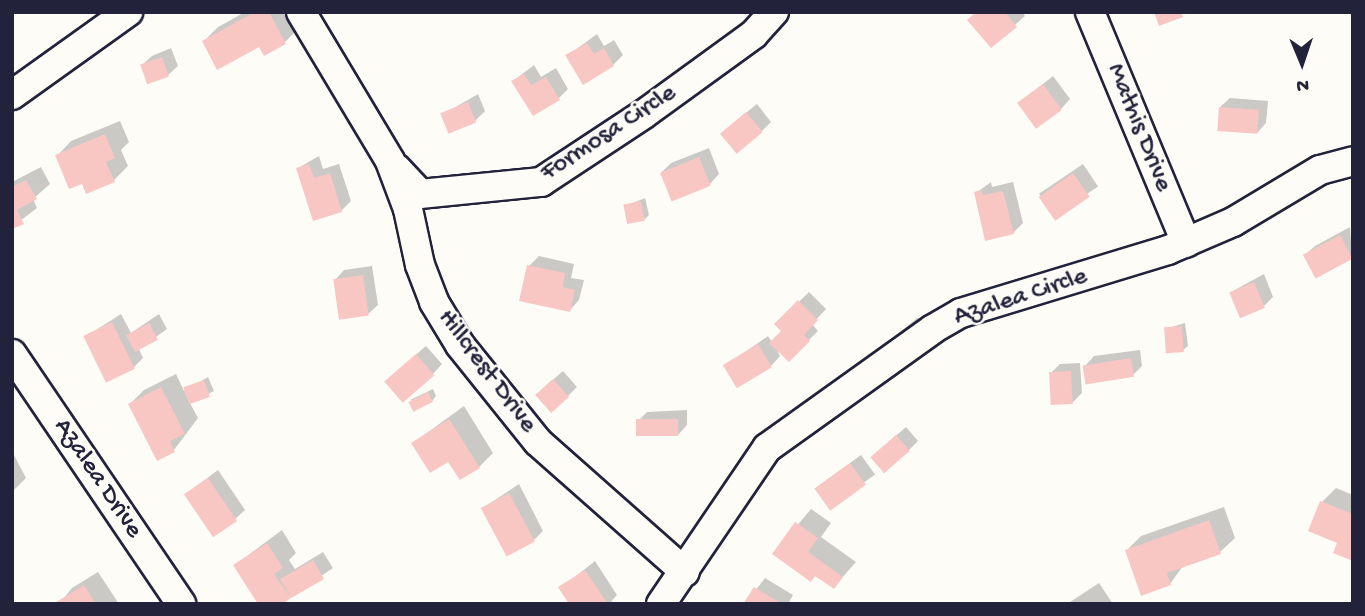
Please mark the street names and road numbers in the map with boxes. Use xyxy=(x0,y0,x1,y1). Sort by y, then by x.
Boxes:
street label: Mathis Drive xyxy=(1098,60,1178,196)
street label: Formosa Circle xyxy=(535,79,683,189)
street label: Azalea Circle xyxy=(951,262,1091,334)
street label: Hillcrest Drive xyxy=(429,304,543,440)
street label: Azalea Drive xyxy=(46,413,148,545)

